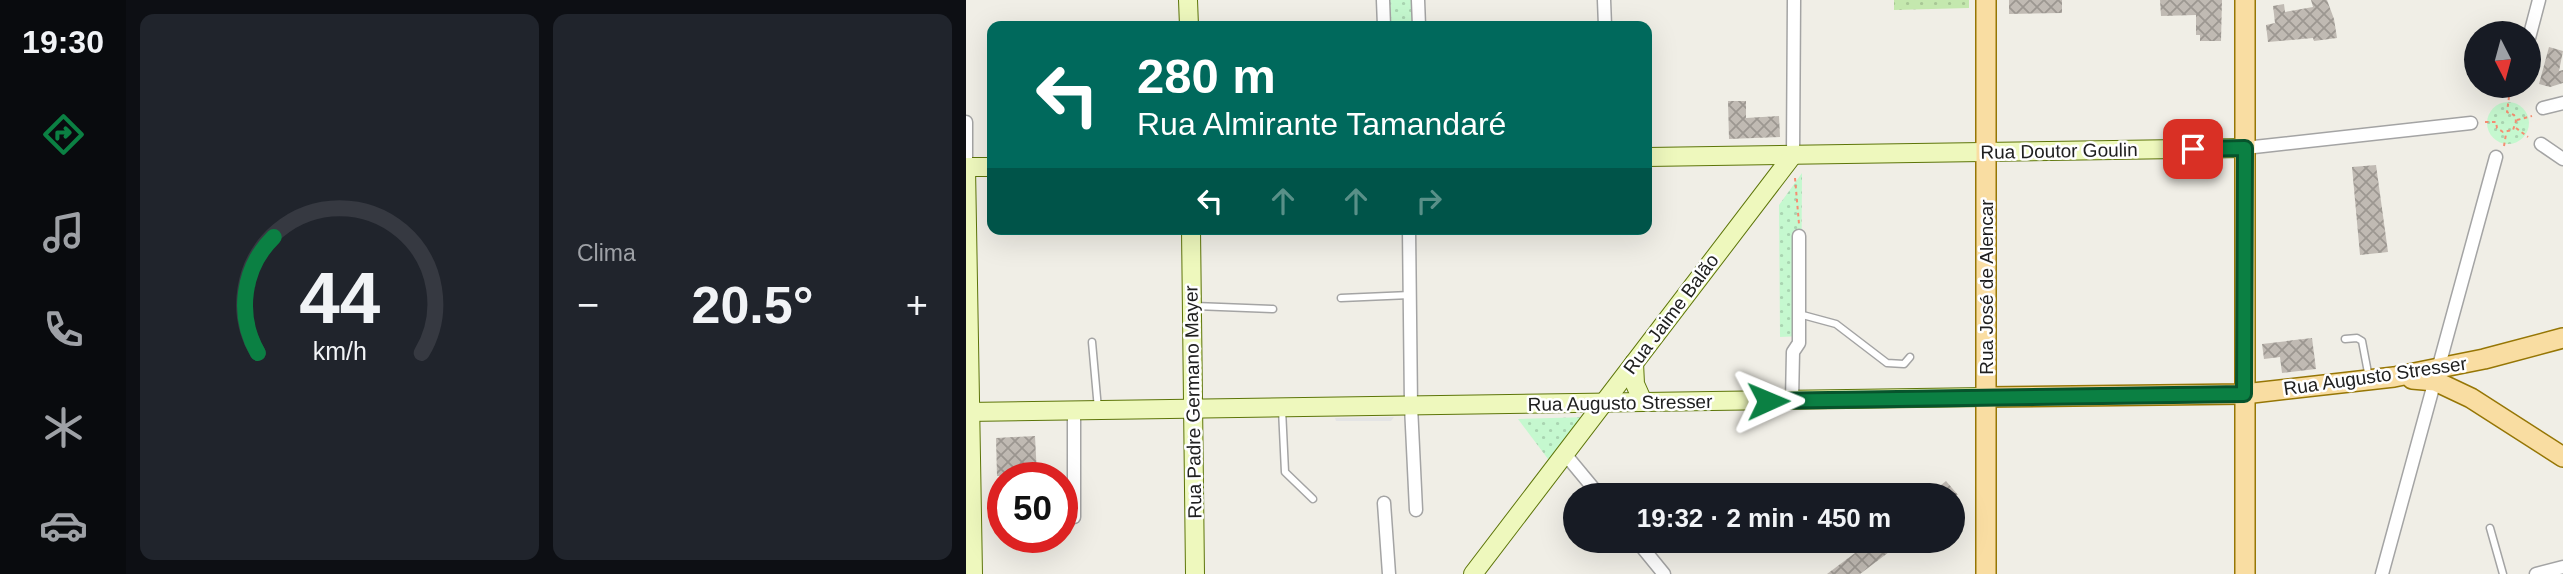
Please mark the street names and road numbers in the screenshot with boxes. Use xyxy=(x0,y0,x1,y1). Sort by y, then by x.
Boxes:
street label: Rua Doutor Goulin xyxy=(1980,139,2138,163)
street label: Rua José de Alencar xyxy=(1976,199,1997,375)
street label: Rua Jaime Balão xyxy=(1619,250,1723,378)
street label: Rua Padre Germano Mayer xyxy=(1180,284,1206,519)
street label: Rua Augusto Stresser xyxy=(2282,353,2469,399)
street label: Rua Augusto Stresser xyxy=(1527,391,1713,415)

